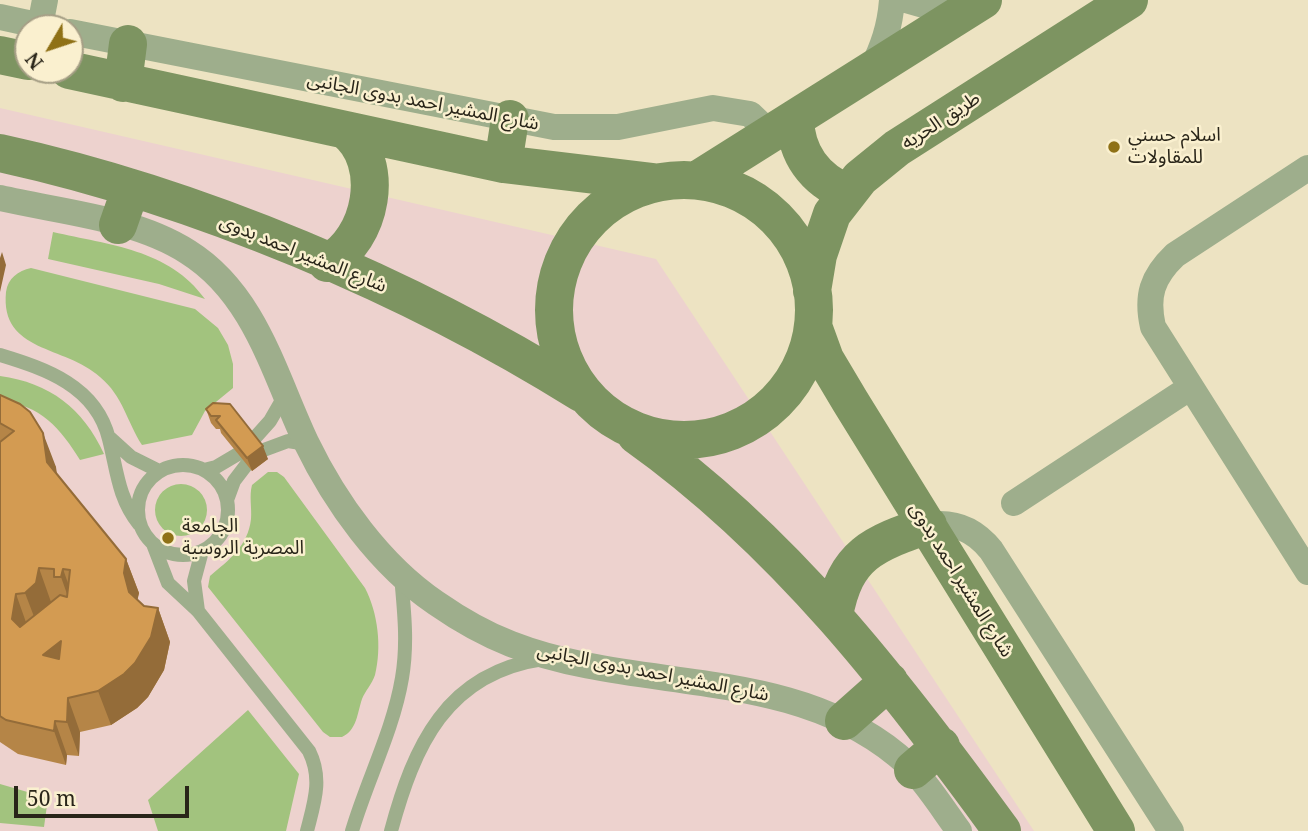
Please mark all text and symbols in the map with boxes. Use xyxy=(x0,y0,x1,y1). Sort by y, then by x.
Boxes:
north arrow xyxy=(14,14,84,84)
text: N xyxy=(19,47,49,75)
street label: شارع المشير احمد بدوى الجانبى xyxy=(305,68,541,136)
street label: طريق الحريه xyxy=(897,87,985,155)
place label: اسلام حسني للمقاولات xyxy=(1128,125,1221,169)
marker: اسلام حسني للمقاولات xyxy=(1106,139,1122,155)
street label: شارع المشير احمد بدوى xyxy=(216,210,390,298)
street label: شارع المشير احمد بدوى xyxy=(904,498,1018,662)
place label: الجامعة المصرية الروسية xyxy=(182,516,304,560)
marker: الجامعة المصرية الروسية xyxy=(160,530,176,546)
street label: شارع المشير احمد بدوى الجانبى xyxy=(535,639,771,707)
scale bar xyxy=(18,772,192,816)
text: 50 m xyxy=(27,784,76,812)

